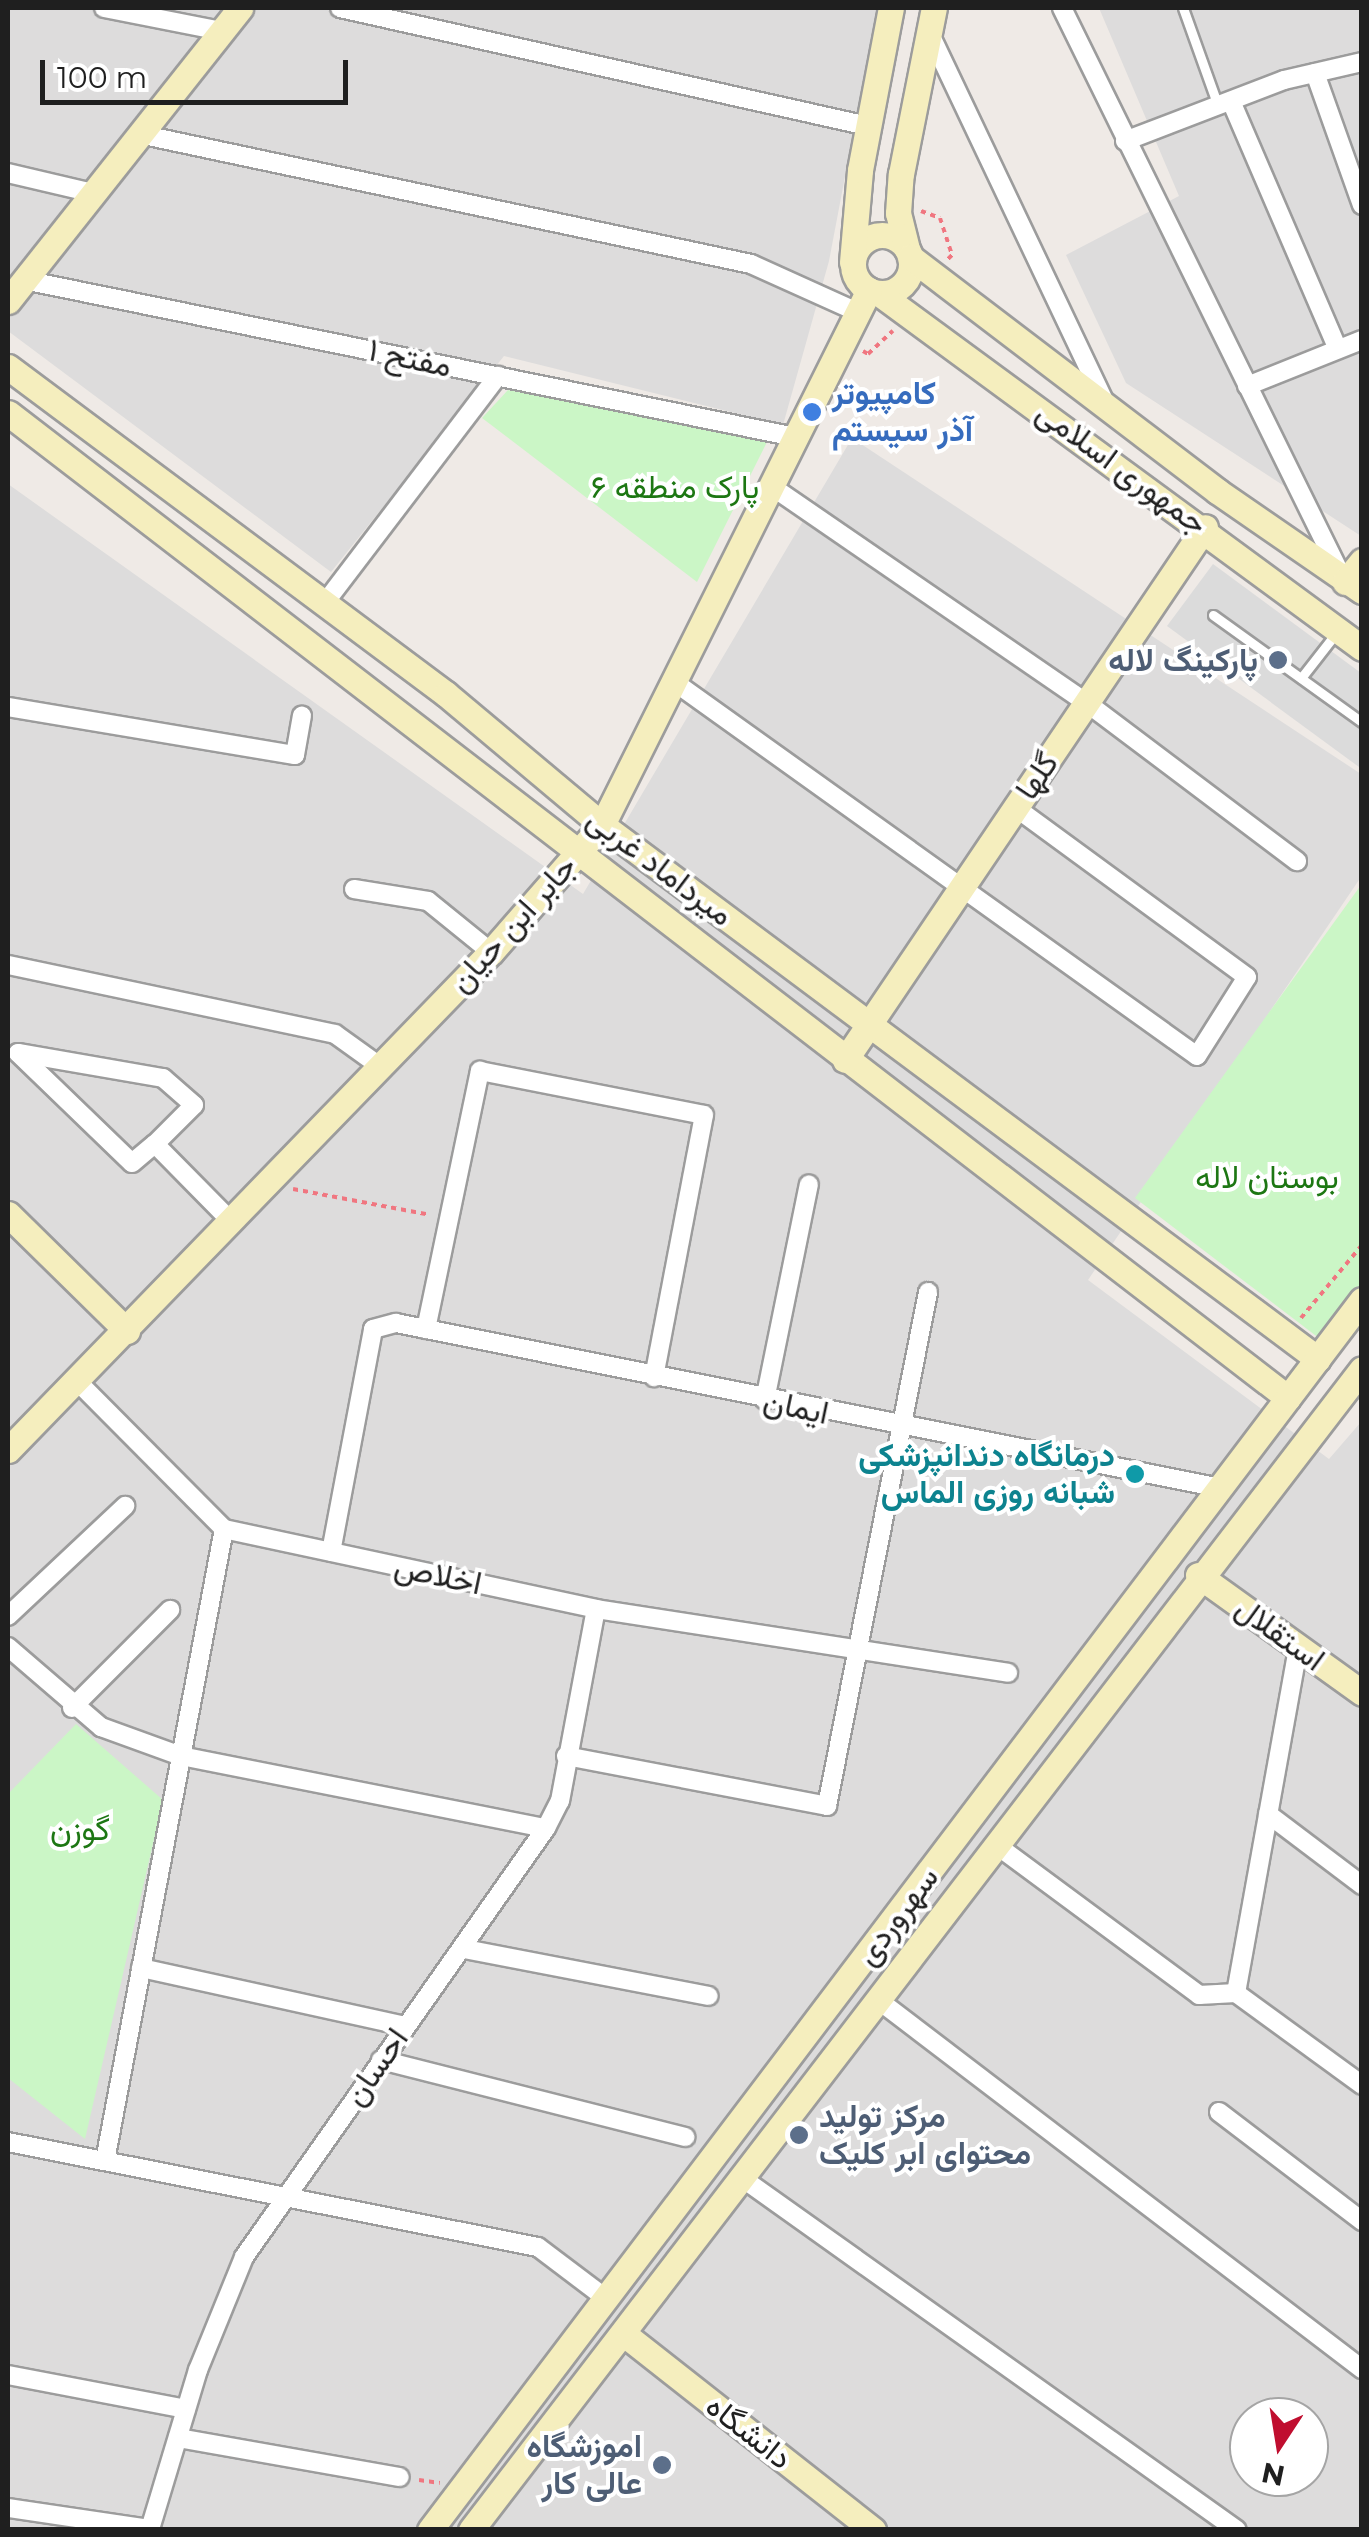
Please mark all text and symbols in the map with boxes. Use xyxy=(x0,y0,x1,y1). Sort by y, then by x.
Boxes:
scale bar xyxy=(45,40,352,102)
text: 100 m xyxy=(57,59,147,96)
street label: مفتح ۱ xyxy=(365,330,455,386)
place label: کامپیوتر آذر سیستم xyxy=(832,375,973,450)
street label: جمهوری اسلامی xyxy=(1029,393,1215,543)
marker: کامپیوتر آذر سیستم xyxy=(801,401,823,423)
park label: پارک منطقه ۶ xyxy=(591,468,759,506)
place label: پارکینگ لاله xyxy=(1108,641,1258,679)
marker: پارکینگ لاله xyxy=(1267,649,1289,671)
street label: گلها xyxy=(1007,745,1067,807)
street label: میرداماد غربی xyxy=(579,800,741,934)
street label: جابر ابن حیان xyxy=(441,847,585,1001)
park label: بوستان لاله xyxy=(1195,1158,1339,1196)
street label: ایمان xyxy=(760,1381,832,1433)
place label: درمانگاه دندان‍‍پزشکی شبانه روزی الماس xyxy=(858,1437,1115,1512)
marker: درمانگاه دندان‍‍پزشکی شبانه روزی الماس xyxy=(1124,1463,1146,1485)
street label: اخلاص xyxy=(391,1547,485,1603)
street label: استقلال xyxy=(1228,1589,1332,1679)
park label: گوزن xyxy=(50,1810,110,1848)
street label: سهروردی xyxy=(847,1859,947,1973)
street label: احسان xyxy=(336,2021,416,2113)
place label: مرکز تولید محتوای ابر کلیک xyxy=(819,2098,1031,2173)
marker: مرکز تولید محتوای ابر کلیک xyxy=(788,2124,810,2146)
street label: دانشگاه xyxy=(698,2387,800,2477)
north arrow xyxy=(1229,2397,1329,2497)
place label: اموزشگاه عالی کار xyxy=(527,2428,642,2503)
marker: اموزشگاه عالی کار xyxy=(651,2454,673,2476)
text: N xyxy=(1259,2455,1288,2493)

